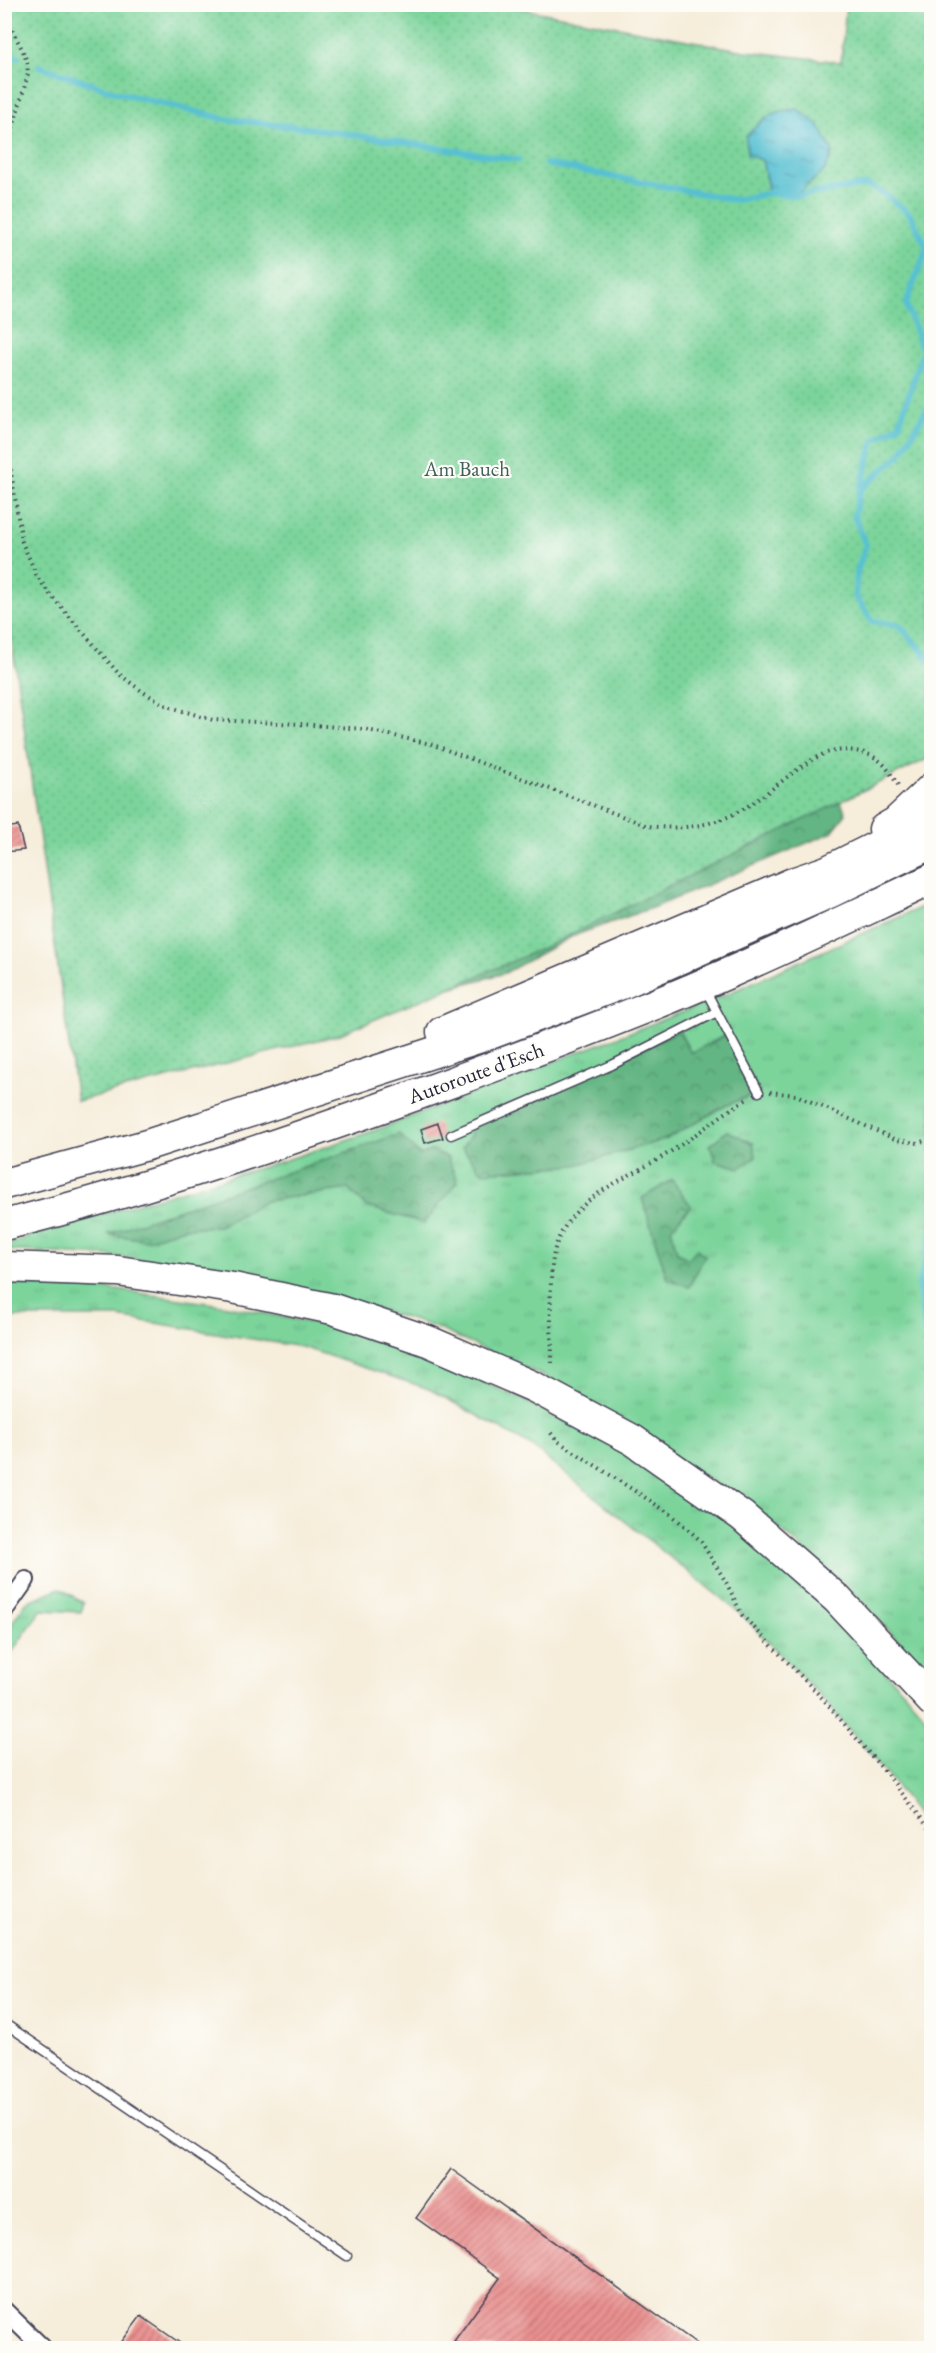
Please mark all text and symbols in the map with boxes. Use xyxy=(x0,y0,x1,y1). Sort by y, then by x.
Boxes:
park label: Am Bauch xyxy=(423,455,510,482)
street label: Autoroute d'Esch xyxy=(403,1035,548,1110)

